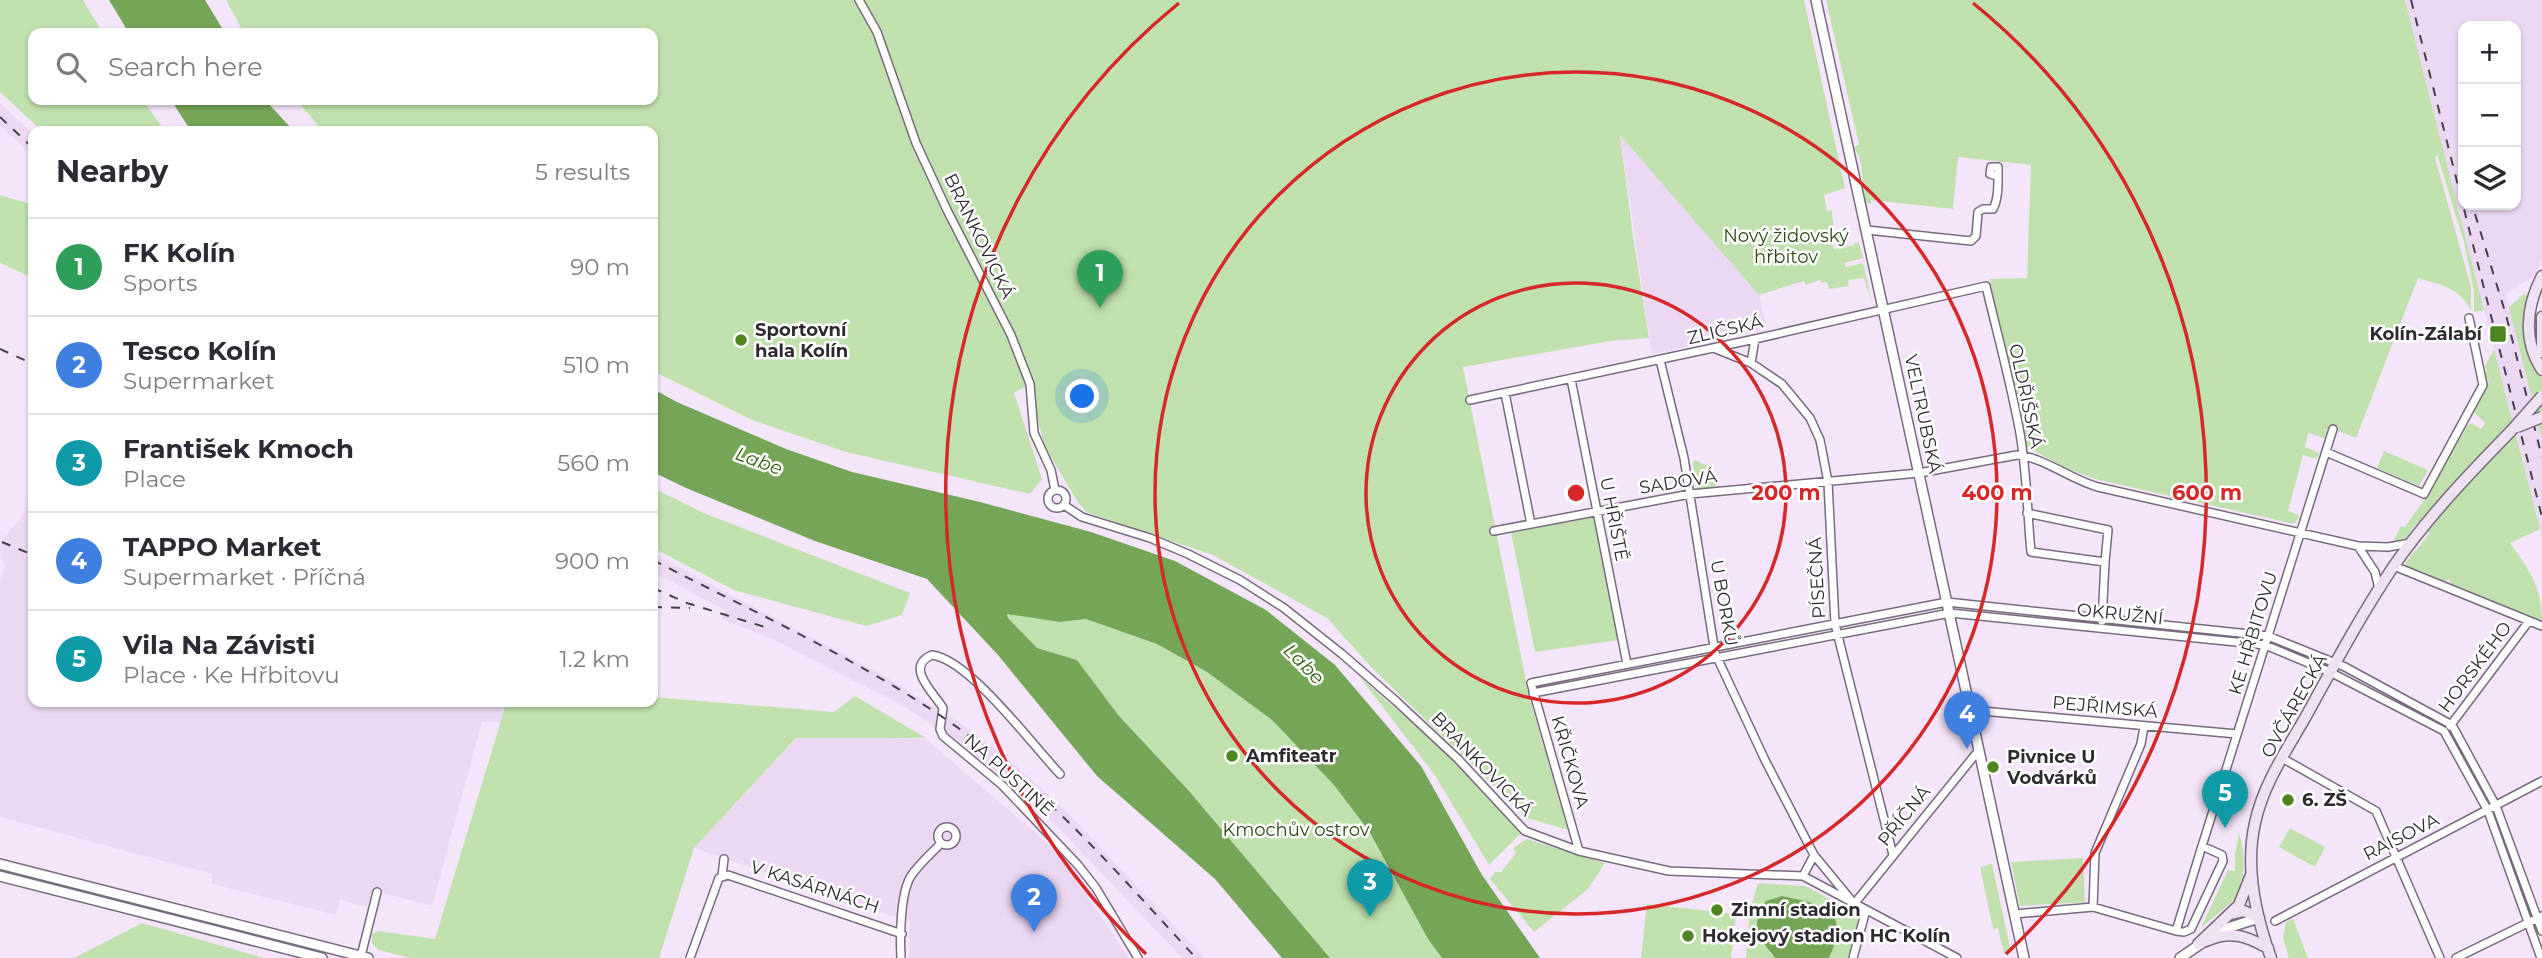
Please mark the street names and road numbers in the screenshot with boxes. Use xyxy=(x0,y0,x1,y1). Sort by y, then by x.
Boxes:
street label: BRANKOVICKÁ xyxy=(939,170,1019,302)
street label: ZLIČSKÁ xyxy=(1685,311,1765,349)
street label: OLDŘIŠSKÁ xyxy=(2004,342,2048,450)
street label: VELTRUBSKÁ xyxy=(1900,353,1946,476)
street label: SADOVÁ xyxy=(1638,465,1719,499)
street label: U HŘIŠTĚ xyxy=(1595,475,1633,563)
street label: PÍSEČNÁ xyxy=(1804,537,1830,619)
street label: U BORKŮ xyxy=(1706,558,1743,648)
street label: KE HŘBITOVU xyxy=(2224,569,2282,697)
street label: OKRUŽNÍ xyxy=(2076,599,2165,630)
street label: HORSKÉHO xyxy=(2434,617,2516,717)
street label: OVČÁRECKÁ xyxy=(2256,650,2332,762)
street label: PEJŘIMSKÁ xyxy=(2051,691,2159,723)
street label: BRANKOVICKÁ xyxy=(1427,707,1537,821)
street label: KŘIČKOVA xyxy=(1546,713,1594,811)
street label: NA PUSTINĚ xyxy=(960,729,1058,821)
street label: PŘÍČNÁ xyxy=(1873,781,1935,851)
street label: RAISOVA xyxy=(2359,809,2443,865)
street label: V KASÁRNÁCH xyxy=(748,856,882,918)

